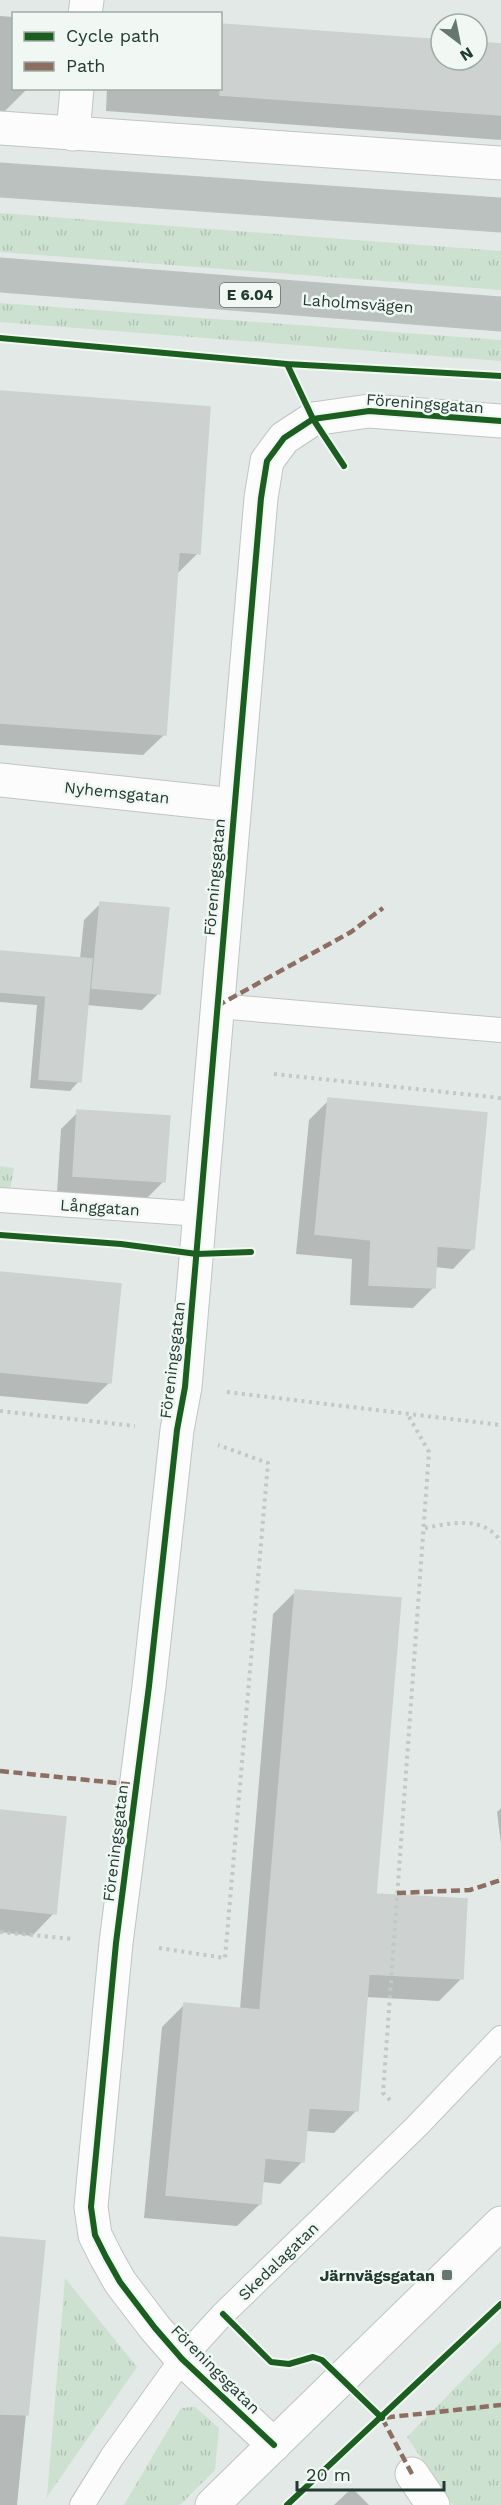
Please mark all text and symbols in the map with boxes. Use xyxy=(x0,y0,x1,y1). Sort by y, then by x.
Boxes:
legend xyxy=(12,12,222,90)
north arrow xyxy=(429,12,489,72)
text: Cycle path xyxy=(66,25,160,46)
text: N xyxy=(457,43,477,65)
text: Path xyxy=(66,55,106,76)
road number: E 6.04 xyxy=(220,283,280,307)
street label: Laholmsvägen xyxy=(302,290,414,317)
street label: Föreningsgatan xyxy=(365,390,484,417)
street label: Nyhemsgatan xyxy=(63,778,171,807)
street label: Föreningsgatan xyxy=(200,817,229,937)
street label: Långgatan xyxy=(59,1195,141,1220)
street label: Föreningsgatan xyxy=(156,1300,189,1420)
street label: Föreningsgatan xyxy=(99,1783,132,1903)
street label: Skedalagatan xyxy=(234,2218,322,2304)
place label: Järnvägsgatan xyxy=(320,2266,435,2285)
marker: Järnvägsgatan xyxy=(440,2268,454,2282)
street label: Föreningsgatan xyxy=(167,2321,264,2418)
scale bar xyxy=(297,2454,444,2492)
text: 20 m xyxy=(306,2464,351,2485)

